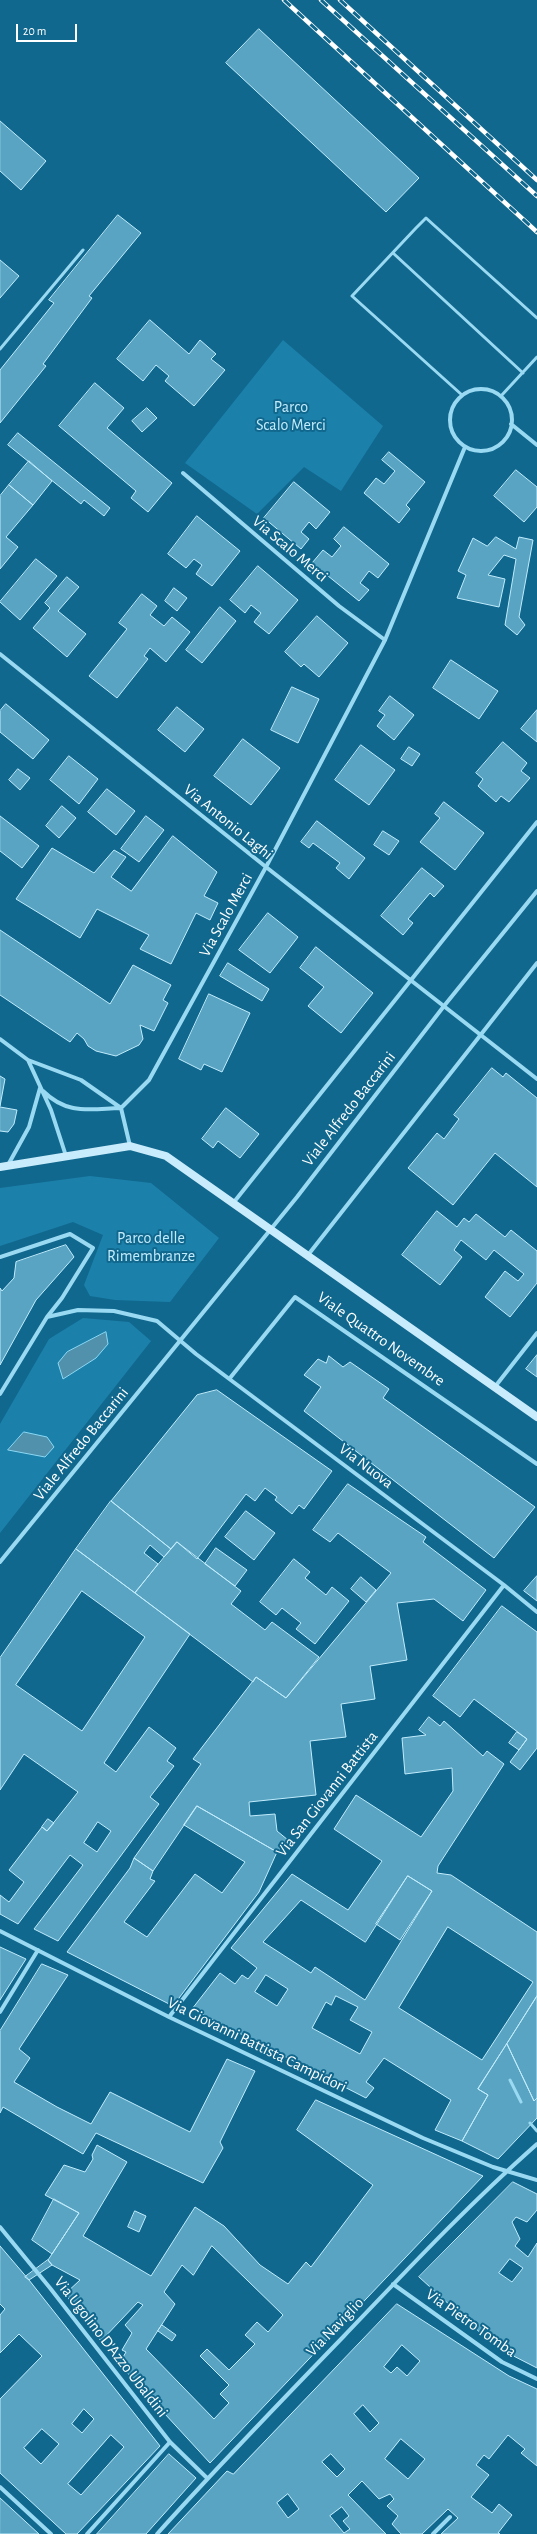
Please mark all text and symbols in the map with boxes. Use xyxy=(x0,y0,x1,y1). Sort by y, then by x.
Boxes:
scale bar xyxy=(18,16,79,42)
text: 20 m xyxy=(23,25,46,37)
park label: Parco Scalo Merci xyxy=(256,397,326,435)
street label: Via Scalo Merci xyxy=(248,512,332,586)
street label: Via Antonio Laghi xyxy=(179,780,277,864)
street label: Via Scalo Merci xyxy=(195,870,257,960)
street label: Viale Alfredo Baccarini xyxy=(298,1048,400,1170)
park label: Parco delle Rimembranze xyxy=(107,1228,195,1266)
street label: Viale Quattro Novembre xyxy=(313,1288,449,1390)
street label: Viale Alfredo Baccarini xyxy=(29,1384,133,1504)
street label: Via Nuova xyxy=(335,1439,397,1493)
street label: Via San Giovanni Battista xyxy=(272,1727,382,1861)
street label: Via Giovanni Battista Campidori xyxy=(164,1993,350,2097)
street label: Via Ugolino D'Azzo Ubaldini xyxy=(50,2273,172,2421)
street label: Via Pietro Tomba xyxy=(422,2285,520,2361)
street label: Via Naviglio xyxy=(302,2293,368,2361)

